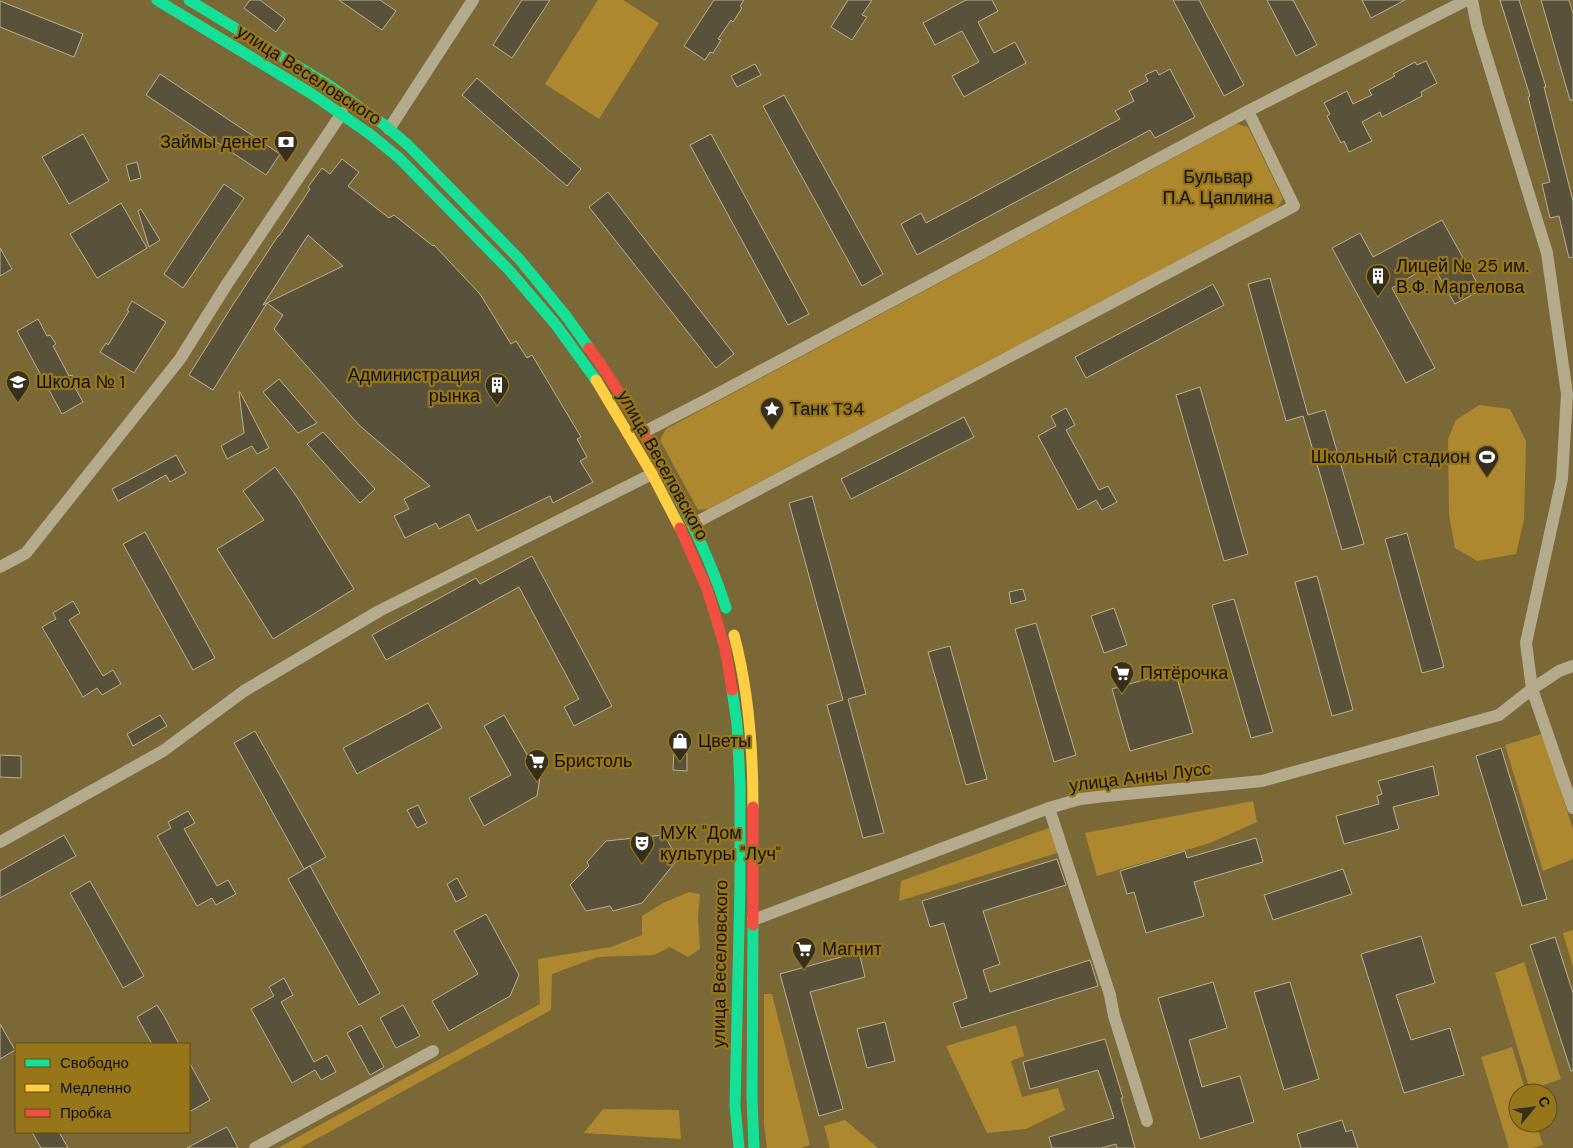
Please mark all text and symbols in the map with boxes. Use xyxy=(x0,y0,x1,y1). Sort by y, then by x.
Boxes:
street label: улица Веселовского xyxy=(232,19,386,131)
bank icon: Займы денег xyxy=(273,129,299,163)
place label: Займы денег xyxy=(160,130,268,154)
park label: Бульвар П.А. Цаплина xyxy=(1163,165,1274,210)
place label: Лицей № 25 им. В.Ф. Маргелова xyxy=(1396,254,1529,299)
building icon: Лицей № 25 им. В.Ф. Маргелова xyxy=(1365,263,1391,297)
place label: Администрация рынка xyxy=(348,363,481,408)
school or university icon: Школа № 1 xyxy=(5,369,31,403)
place label: Школа № 1 xyxy=(36,370,125,394)
building icon: Администрация рынка xyxy=(484,372,510,406)
street label: улица Веселовского xyxy=(612,386,714,544)
place icon: Танк T34 xyxy=(759,396,785,430)
place label: Танк T34 xyxy=(790,397,864,421)
sports icon: Школьный стадион xyxy=(1474,444,1500,478)
place label: Школьный стадион xyxy=(1311,445,1470,469)
supermarket icon: Пятёрочка xyxy=(1109,660,1135,694)
place label: Пятёрочка xyxy=(1140,661,1229,685)
shop icon: Цветы xyxy=(667,728,693,762)
place label: Цветы xyxy=(698,729,751,753)
supermarket icon: Бристоль xyxy=(524,748,550,782)
place label: Бристоль xyxy=(554,749,632,773)
street label: улица Анны Лусс xyxy=(1068,756,1212,798)
place label: МУК "Дом культуры "Луч" xyxy=(660,821,781,866)
theatre icon: МУК "Дом культуры "Луч" xyxy=(629,830,655,864)
street label: улица Веселовского xyxy=(707,880,733,1048)
supermarket icon: Магнит xyxy=(791,936,817,970)
place label: Магнит xyxy=(822,937,882,961)
legend xyxy=(15,1043,190,1133)
text: Свободно xyxy=(60,1053,129,1073)
text: Медленно xyxy=(60,1078,131,1098)
north arrow xyxy=(1508,1083,1558,1133)
text: С xyxy=(1534,1093,1555,1110)
text: Пробка xyxy=(60,1103,112,1123)

